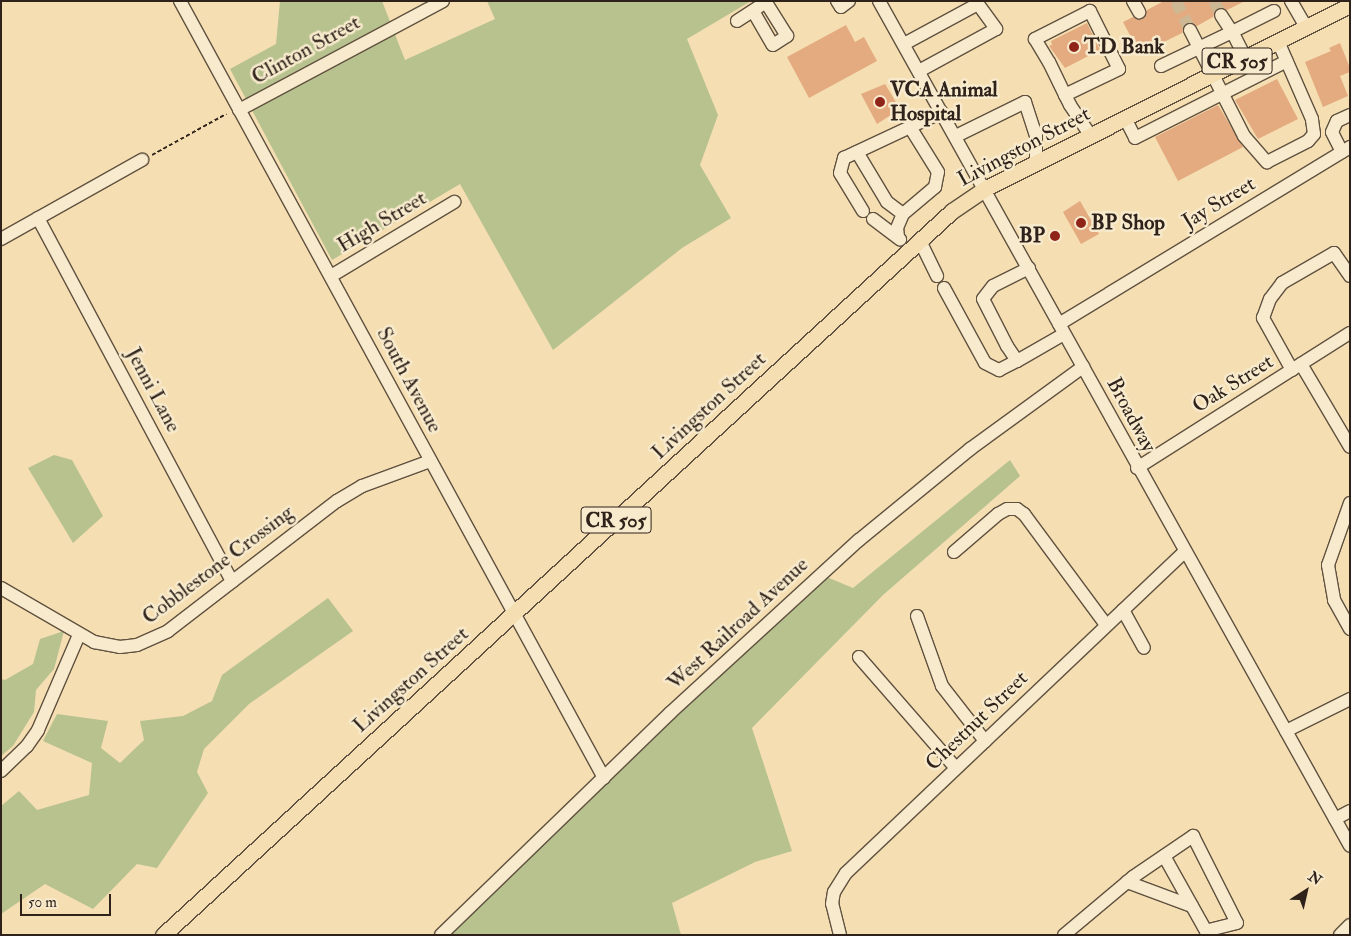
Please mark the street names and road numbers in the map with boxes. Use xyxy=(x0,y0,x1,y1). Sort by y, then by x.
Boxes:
street label: Clinton Street xyxy=(248,10,364,90)
road number: CR 505 xyxy=(1201,44,1273,78)
street label: Livingston Street xyxy=(953,102,1095,192)
street label: Jay Street xyxy=(1178,171,1260,235)
street label: High Street xyxy=(333,186,431,258)
street label: South Avenue xyxy=(371,323,447,437)
street label: Jenni Lane xyxy=(120,343,186,437)
street label: Livingston Street xyxy=(647,347,771,465)
street label: Oak Street xyxy=(1188,349,1278,419)
street label: Broadway xyxy=(1101,373,1161,457)
street label: Cobblestone Crossing xyxy=(138,500,298,630)
road number: CR 505 xyxy=(580,502,652,538)
street label: West Railroad Avenue xyxy=(662,552,814,696)
street label: Livingston Street xyxy=(348,622,474,738)
street label: Chestnut Street xyxy=(921,666,1033,776)

